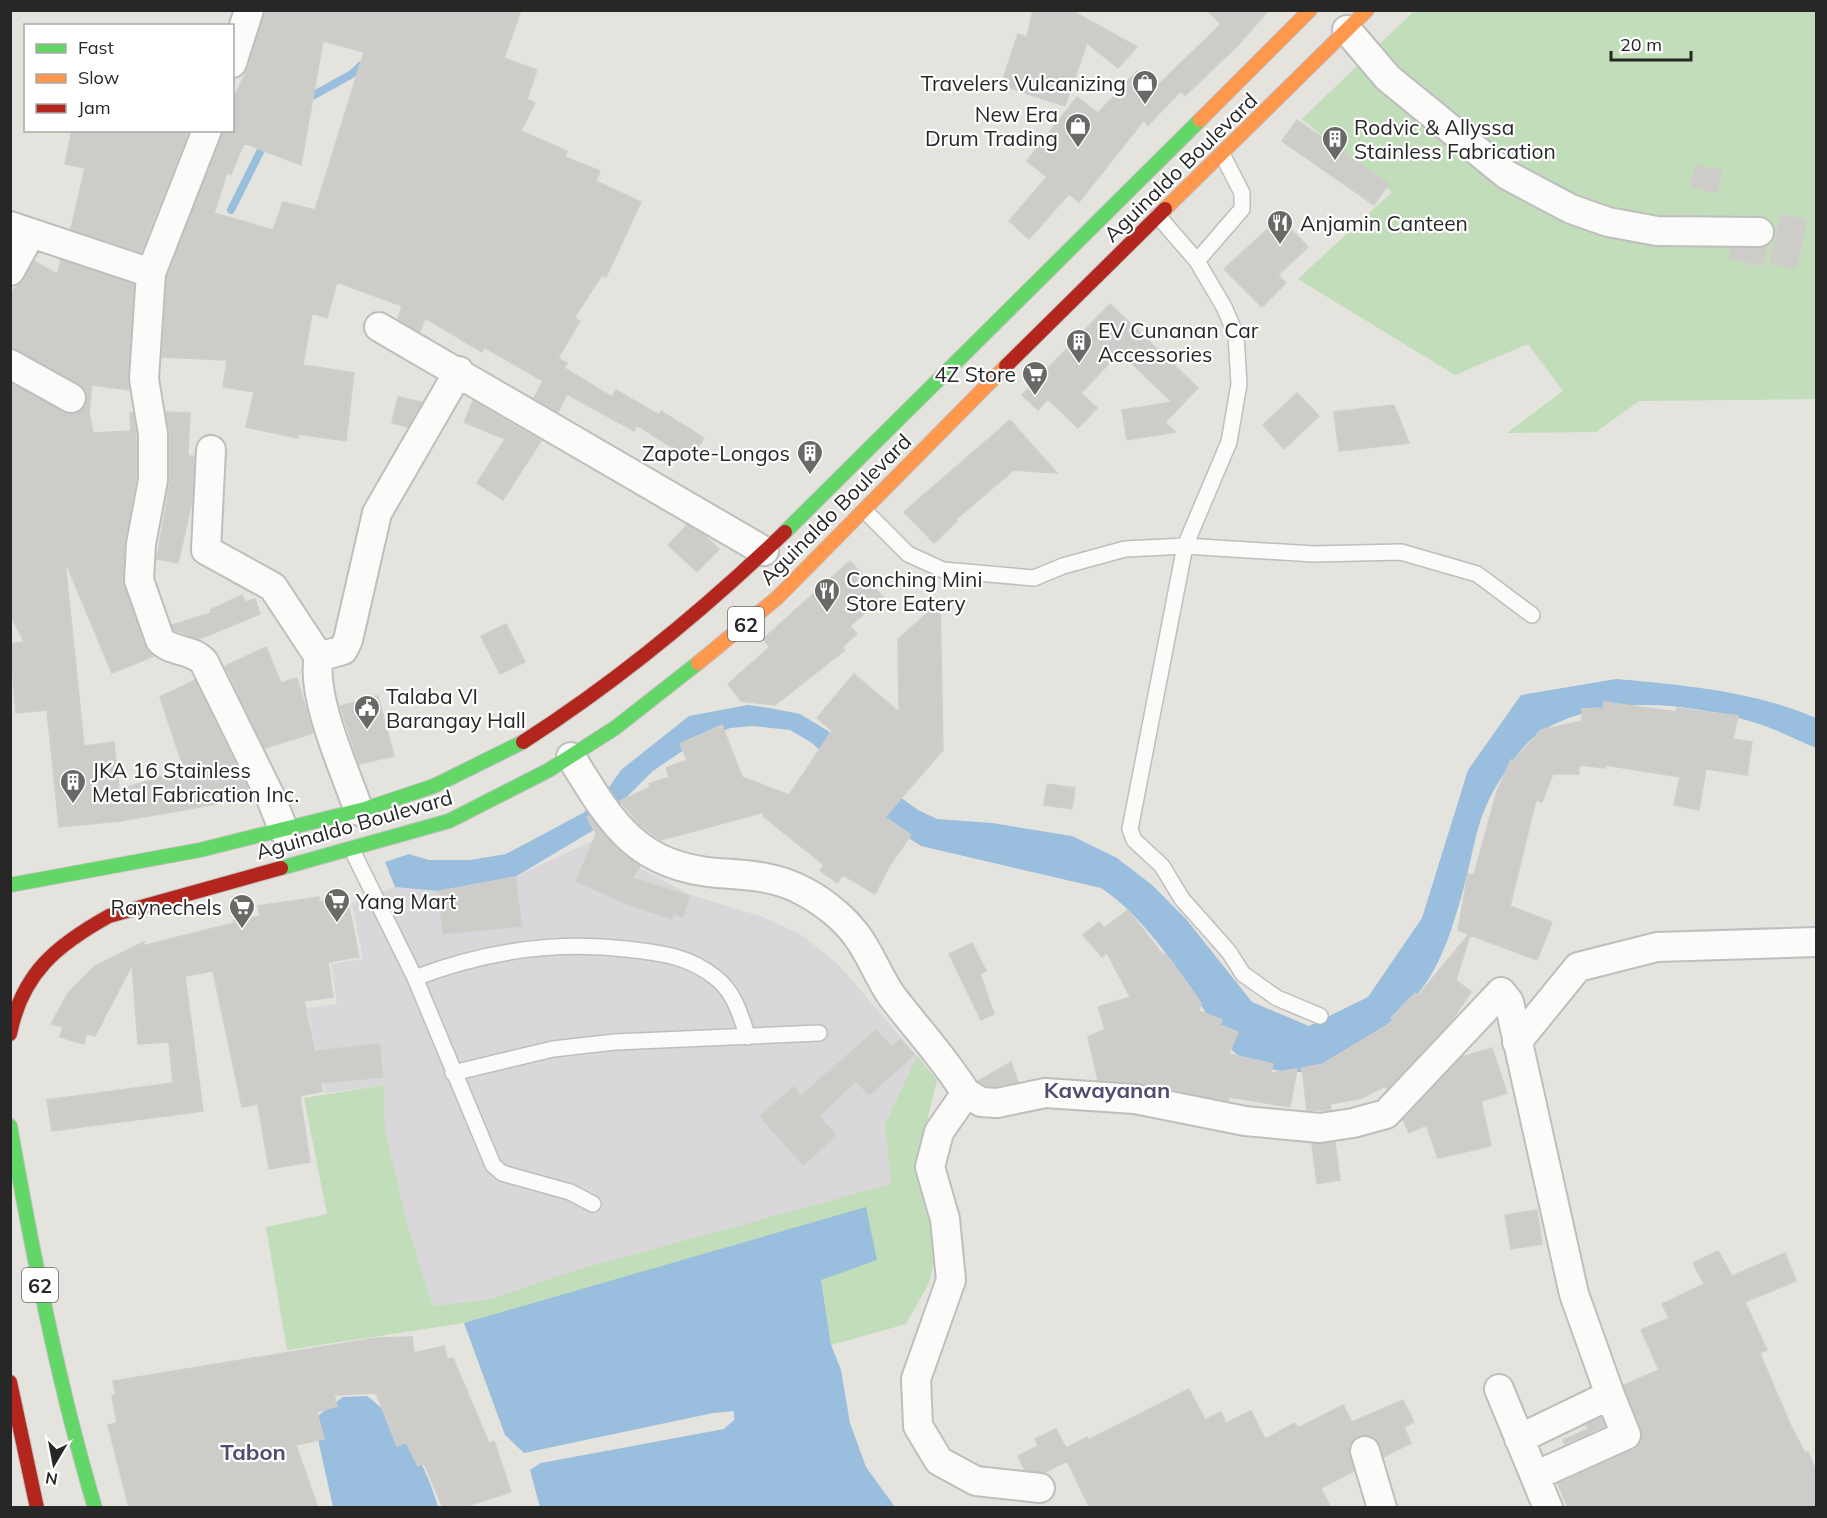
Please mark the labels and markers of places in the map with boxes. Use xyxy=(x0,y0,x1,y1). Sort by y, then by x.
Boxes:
shop icon: Travelers Vulcanizing xyxy=(1130,68,1160,106)
place label: Travelers Vulcanizing xyxy=(921,70,1126,96)
place label: New Era Drum Trading xyxy=(925,101,1058,151)
shop icon: New Era Drum Trading xyxy=(1063,111,1093,149)
place label: Rodvic & Allyssa Stainless Fabrication xyxy=(1354,114,1556,164)
building icon: Rodvic & Allyssa Stainless Fabrication xyxy=(1320,124,1350,162)
restaurant icon: Anjamin Canteen xyxy=(1265,208,1295,246)
place label: Anjamin Canteen xyxy=(1300,210,1468,236)
place label: EV Cunanan Car Accessories xyxy=(1098,317,1259,367)
building icon: EV Cunanan Car Accessories xyxy=(1064,327,1094,365)
supermarket icon: 4Z Store xyxy=(1020,359,1050,397)
place label: 4Z Store xyxy=(934,361,1016,387)
building icon: Zapote-Longos xyxy=(795,438,825,476)
place label: Zapote-Longos xyxy=(642,440,790,466)
place label: Conching Mini Store Eatery xyxy=(846,566,982,616)
restaurant icon: Conching Mini Store Eatery xyxy=(812,576,842,614)
place label: Talaba VI Barangay Hall xyxy=(386,683,526,733)
public building icon: Talaba VI Barangay Hall xyxy=(352,693,382,731)
place label: JKA 16 Stainless Metal Fabrication Inc. xyxy=(92,757,299,807)
building icon: JKA 16 Stainless Metal Fabrication Inc. xyxy=(58,767,88,805)
supermarket icon: Yang Mart xyxy=(322,886,352,924)
place label: Yang Mart xyxy=(355,888,456,914)
supermarket icon: Raynechels xyxy=(227,892,257,930)
place label: Raynechels xyxy=(111,894,222,920)

